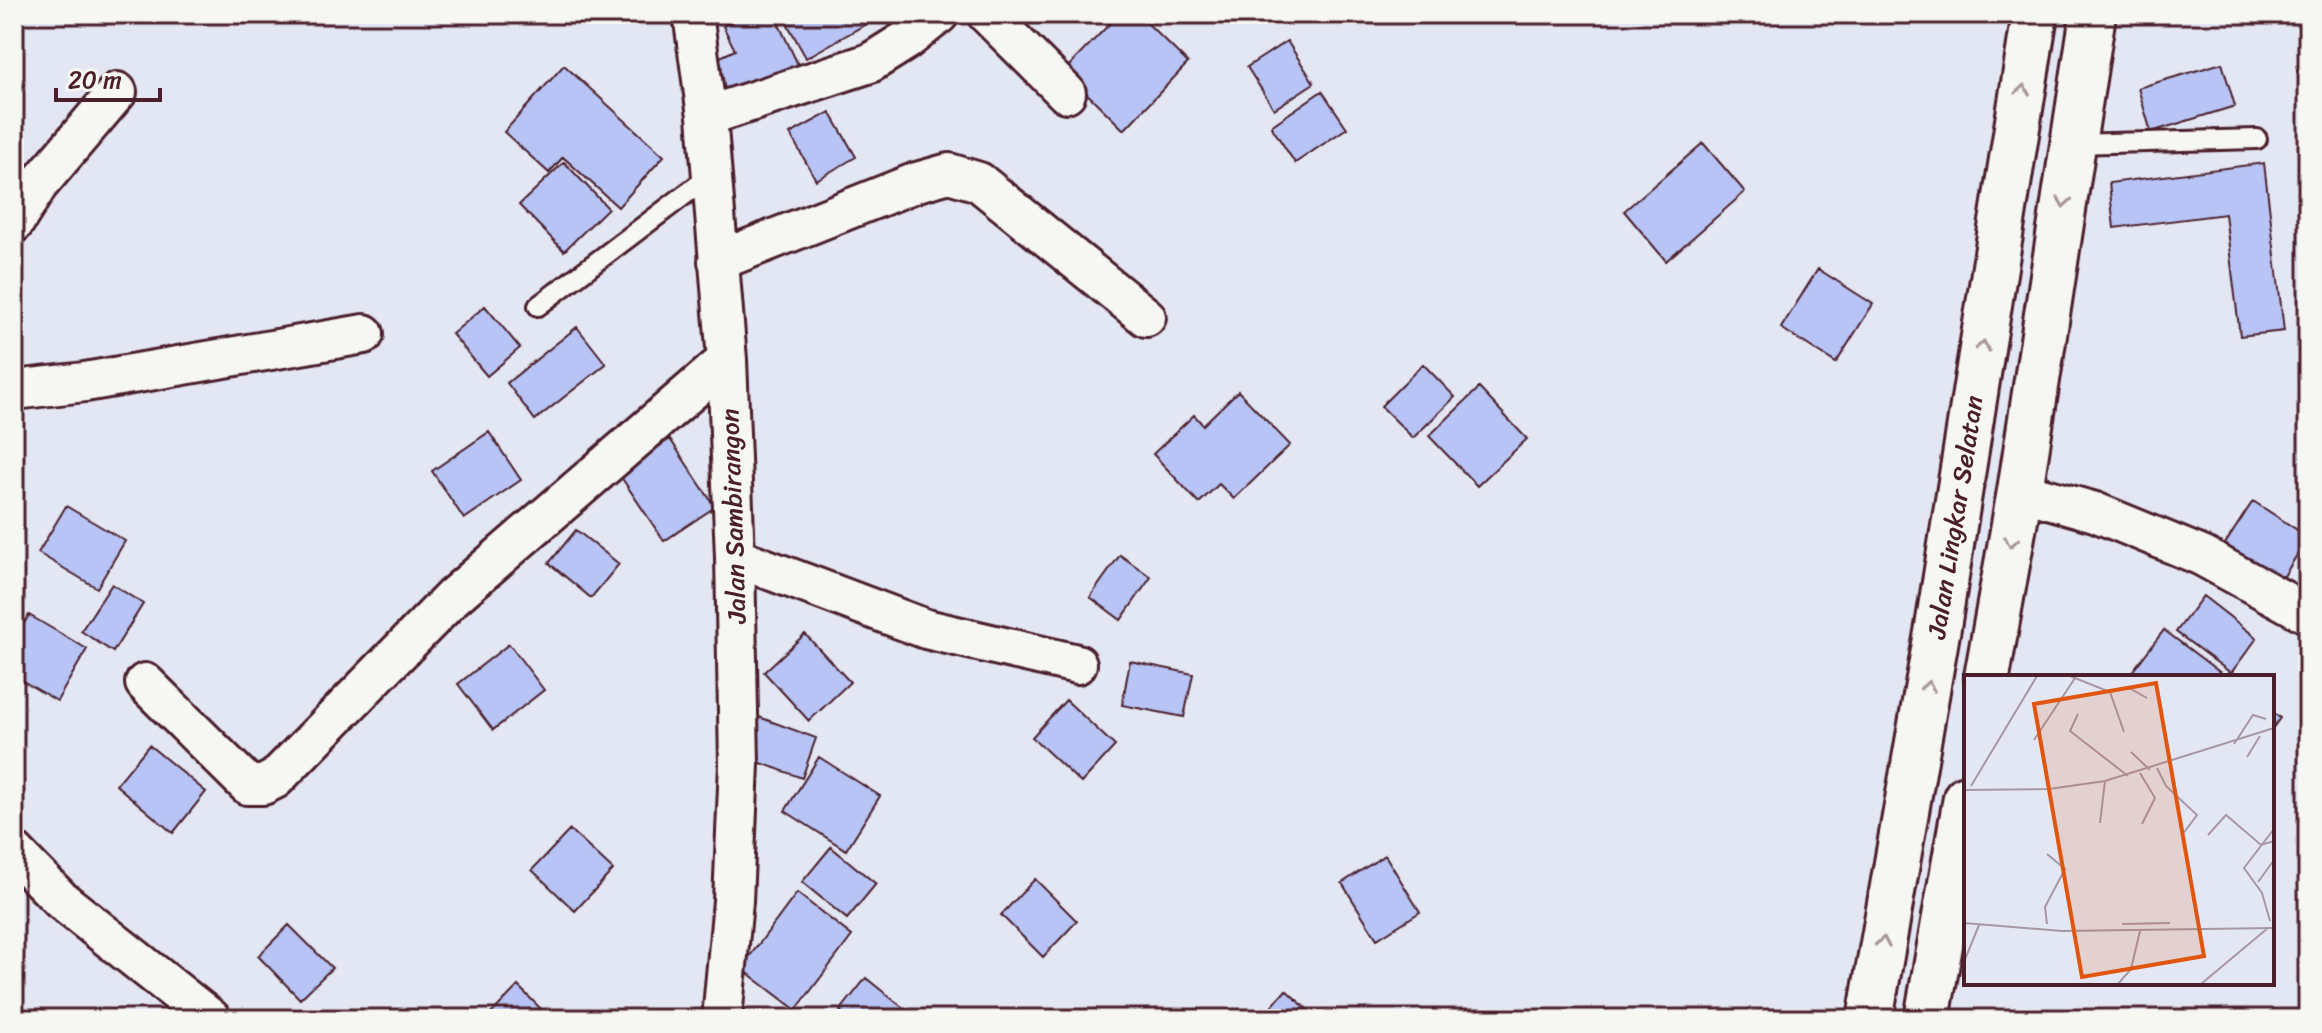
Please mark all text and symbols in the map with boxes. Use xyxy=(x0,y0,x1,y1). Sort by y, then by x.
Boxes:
scale bar xyxy=(56,52,160,102)
text: 20 m xyxy=(68,59,122,101)
one-way arrow xyxy=(2014,83,2031,96)
one-way arrow xyxy=(2056,195,2073,209)
one-way arrow xyxy=(1973,340,1990,353)
street label: Jalan Lingkar Selatan xyxy=(1913,392,1997,643)
street label: Jalan Sambirangon xyxy=(706,408,760,625)
one-way arrow xyxy=(2003,535,2020,548)
inset map xyxy=(1964,675,2274,985)
one-way arrow xyxy=(1919,679,1936,693)
one-way arrow xyxy=(1874,935,1891,949)

